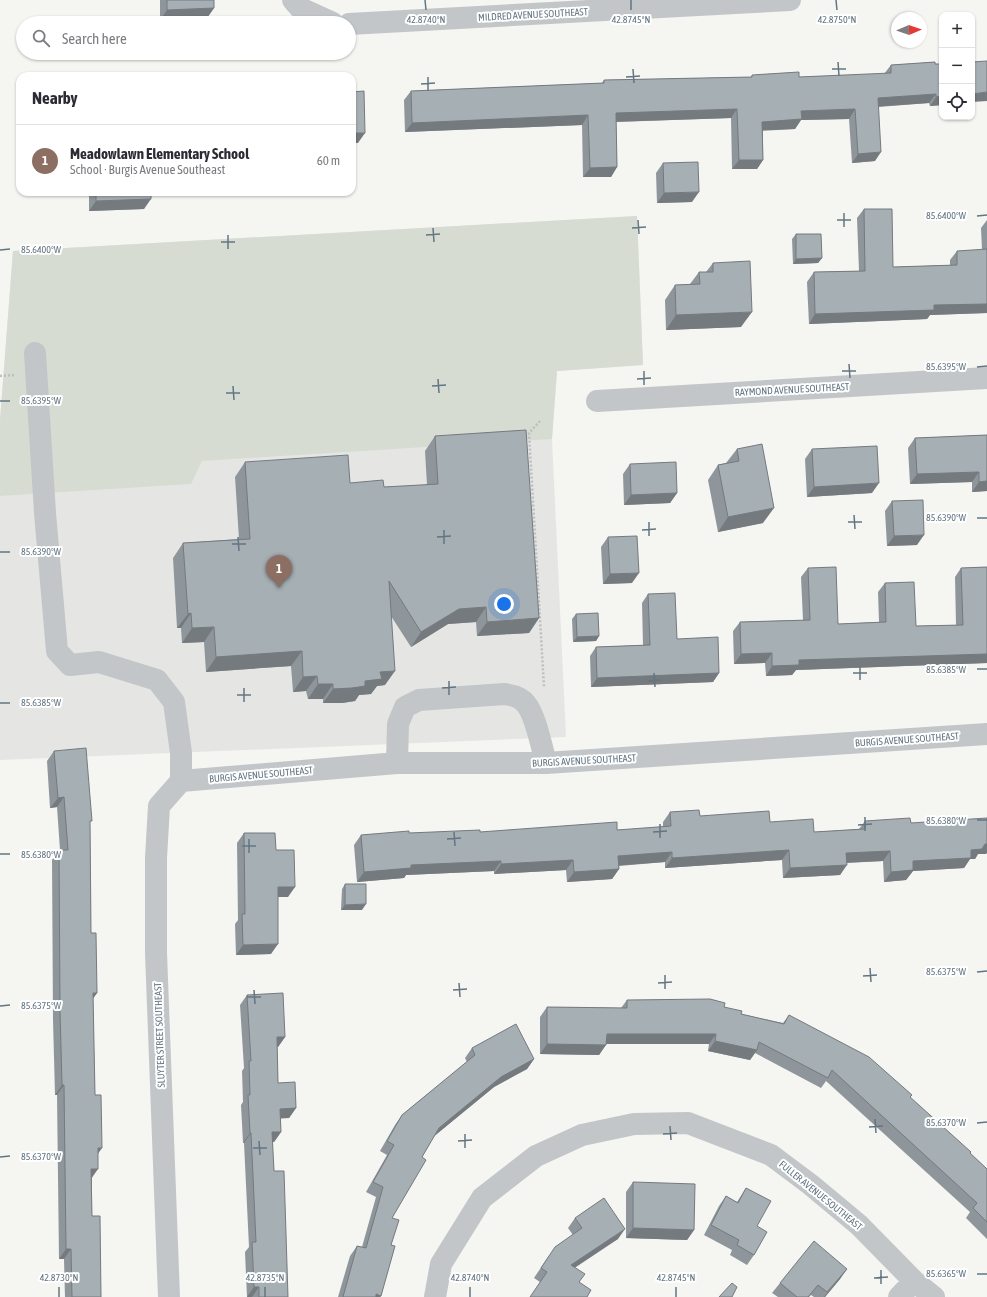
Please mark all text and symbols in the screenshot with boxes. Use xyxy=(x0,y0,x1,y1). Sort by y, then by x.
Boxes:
street label: MILDRED AVENUE SOUTHEAST xyxy=(478,6,589,23)
north arrow xyxy=(891,12,927,48)
map controls xyxy=(939,12,975,120)
button: + xyxy=(939,12,975,48)
text: 42.8740°N xyxy=(407,14,445,25)
text: 42.8745°N xyxy=(612,14,650,25)
text: 42.8750°N xyxy=(818,14,856,25)
search box xyxy=(16,16,356,60)
icon: search xyxy=(30,27,52,49)
text: Search here xyxy=(62,30,127,47)
button: − xyxy=(939,48,975,84)
button: locate xyxy=(939,84,975,120)
text: Nearby xyxy=(32,88,78,108)
text: Meadowlawn Elementary School xyxy=(70,145,249,162)
text: 1 xyxy=(42,153,48,168)
text: 60 m xyxy=(317,153,340,168)
text: School · Burgis Avenue Southeast xyxy=(70,162,225,177)
text: 85.6400°W xyxy=(926,210,967,221)
text: 85.6400°W xyxy=(21,244,62,255)
text: 85.6395°W xyxy=(926,361,967,372)
street label: RAYMOND AVENUE SOUTHEAST xyxy=(735,381,850,398)
text: 85.6395°W xyxy=(21,395,62,406)
text: 85.6390°W xyxy=(926,512,967,523)
text: 85.6390°W xyxy=(21,546,62,557)
pin: 1 xyxy=(266,555,292,588)
your location xyxy=(494,594,514,614)
text: 85.6385°W xyxy=(926,664,967,675)
text: 85.6385°W xyxy=(21,697,62,708)
street label: BURGIS AVENUE SOUTHEAST xyxy=(855,730,960,749)
street label: BURGIS AVENUE SOUTHEAST xyxy=(532,752,637,769)
street label: BURGIS AVENUE SOUTHEAST xyxy=(209,764,314,785)
text: 85.6380°W xyxy=(926,815,967,826)
text: 85.6380°W xyxy=(21,849,62,860)
text: 85.6375°W xyxy=(926,966,967,977)
street label: SLUYTER STREET SOUTHEAST xyxy=(152,982,167,1088)
text: 85.6375°W xyxy=(21,1000,62,1011)
text: 85.6370°W xyxy=(926,1117,967,1128)
text: 85.6370°W xyxy=(21,1151,62,1162)
street label: FULLER AVENUE SOUTHEAST xyxy=(777,1159,865,1233)
text: 85.6365°W xyxy=(926,1268,967,1279)
text: 42.8730°N xyxy=(40,1272,78,1283)
text: 42.8735°N xyxy=(246,1272,284,1283)
text: 42.8740°N xyxy=(451,1272,489,1283)
text: 42.8745°N xyxy=(657,1272,695,1283)

